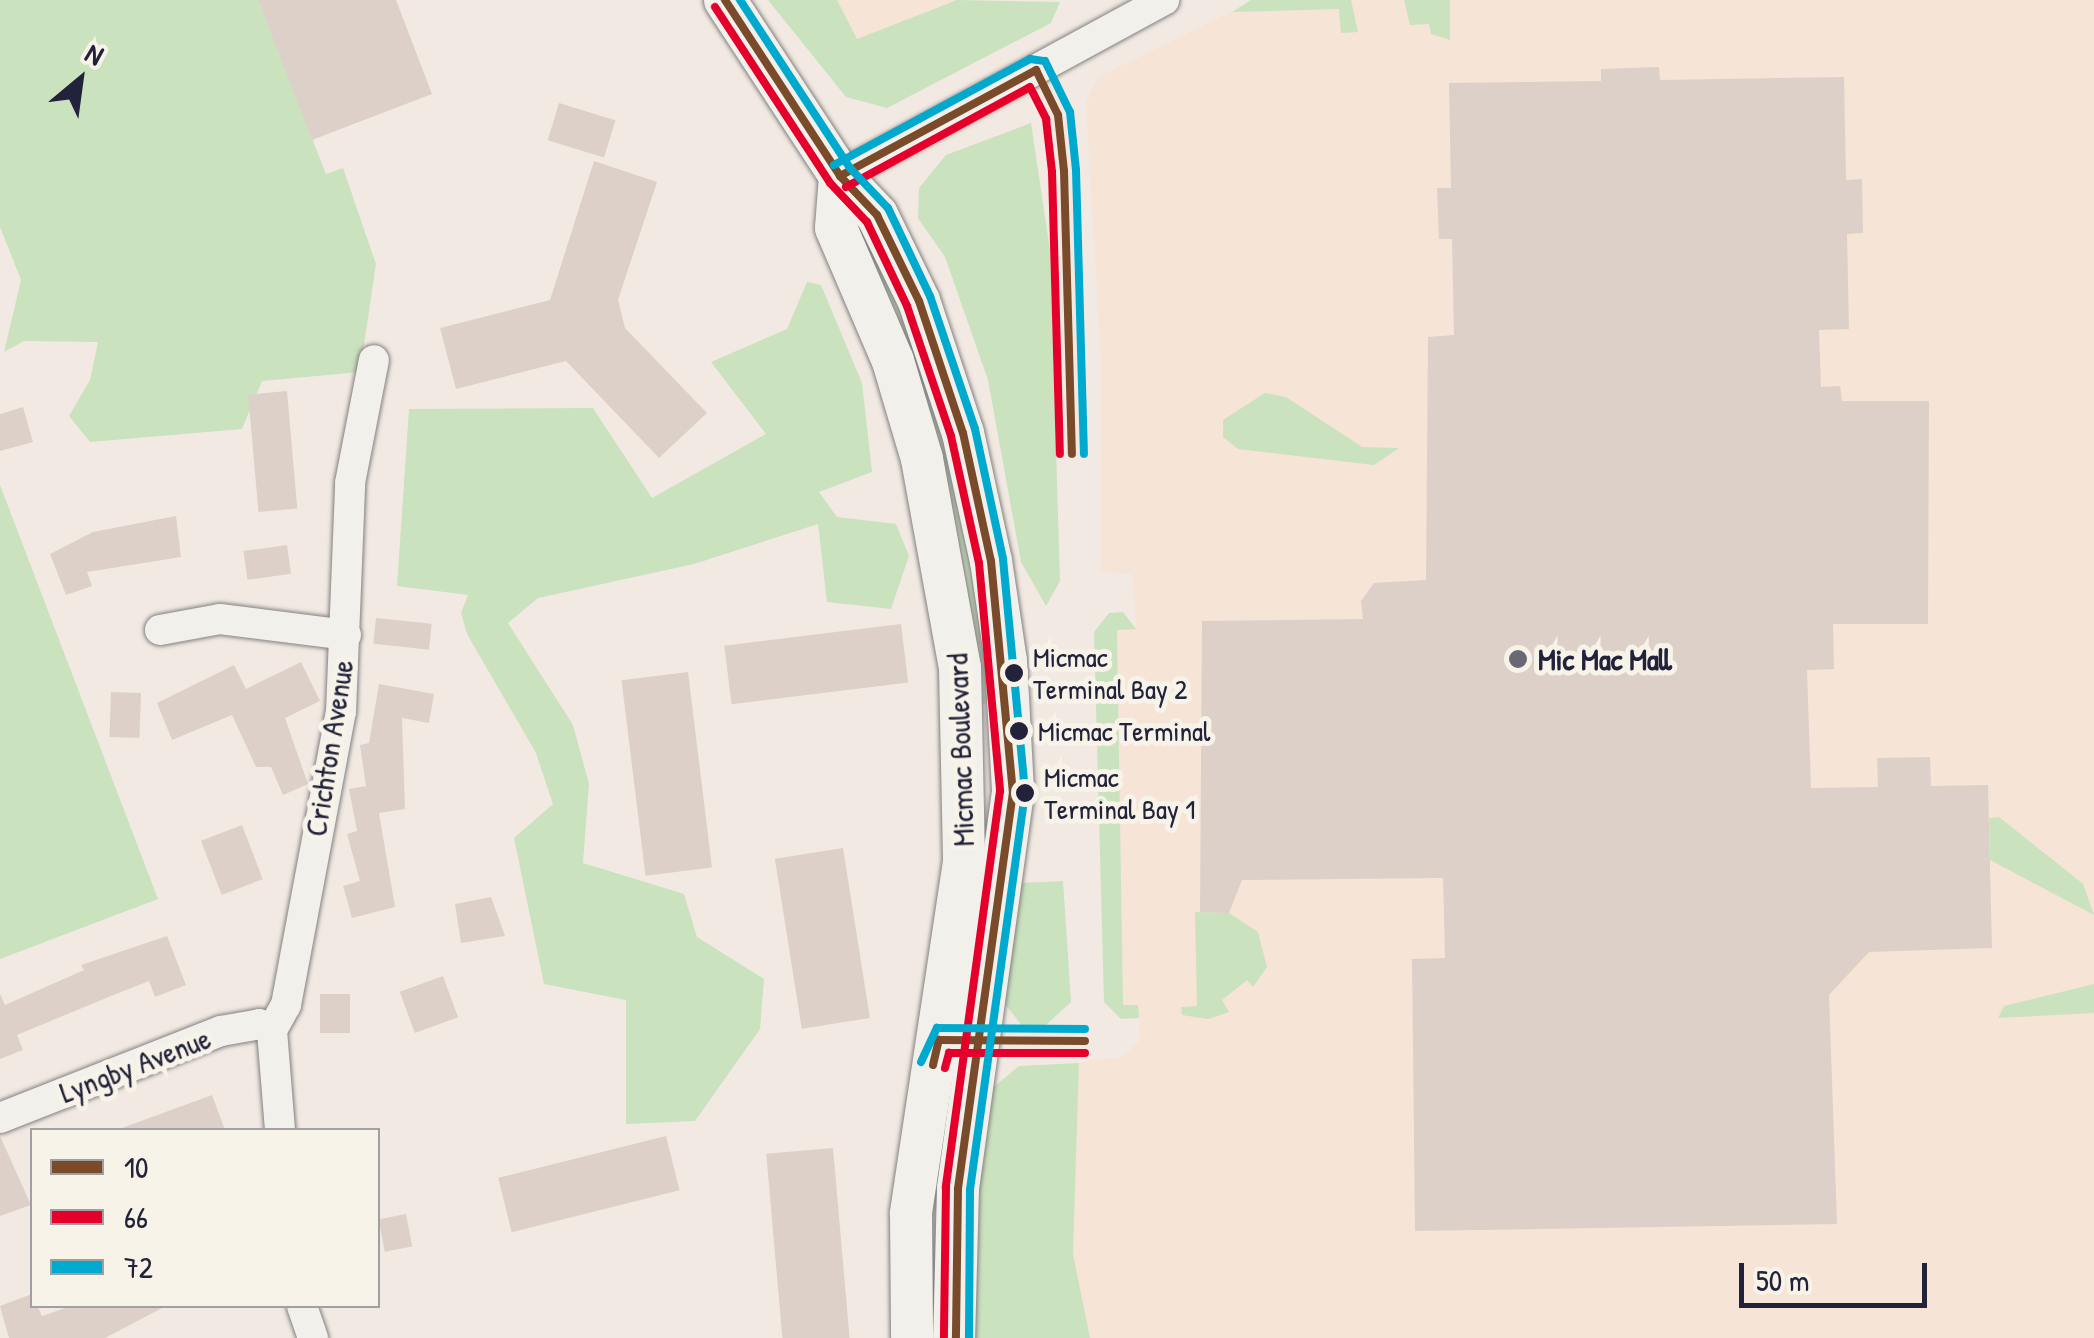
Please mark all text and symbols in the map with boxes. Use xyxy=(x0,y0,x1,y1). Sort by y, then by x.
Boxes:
north arrow xyxy=(30,30,130,130)
text: N xyxy=(79,34,110,74)
place label: Micmac Terminal Bay 2 xyxy=(1033,640,1187,706)
place label: Mic Mac Mall xyxy=(1538,641,1672,677)
marker: Mic Mac Mall xyxy=(1507,648,1529,670)
street label: Micmac Boulevard xyxy=(939,653,981,847)
street label: Crichton Avenue xyxy=(297,657,361,839)
marker: Micmac Terminal Bay 2 xyxy=(1004,663,1024,683)
place label: Micmac Terminal xyxy=(1038,714,1211,748)
marker: Micmac Terminal xyxy=(1009,721,1029,741)
place label: Micmac Terminal Bay 1 xyxy=(1044,760,1195,826)
marker: Micmac Terminal Bay 1 xyxy=(1015,783,1035,803)
street label: Lyngby Avenue xyxy=(54,1020,216,1110)
legend xyxy=(30,1128,380,1308)
text: 10 xyxy=(124,1147,148,1187)
text: 66 xyxy=(124,1197,148,1237)
scale bar xyxy=(1744,1243,1932,1305)
text: 72 xyxy=(124,1247,153,1287)
text: 50 m xyxy=(1756,1260,1809,1300)

